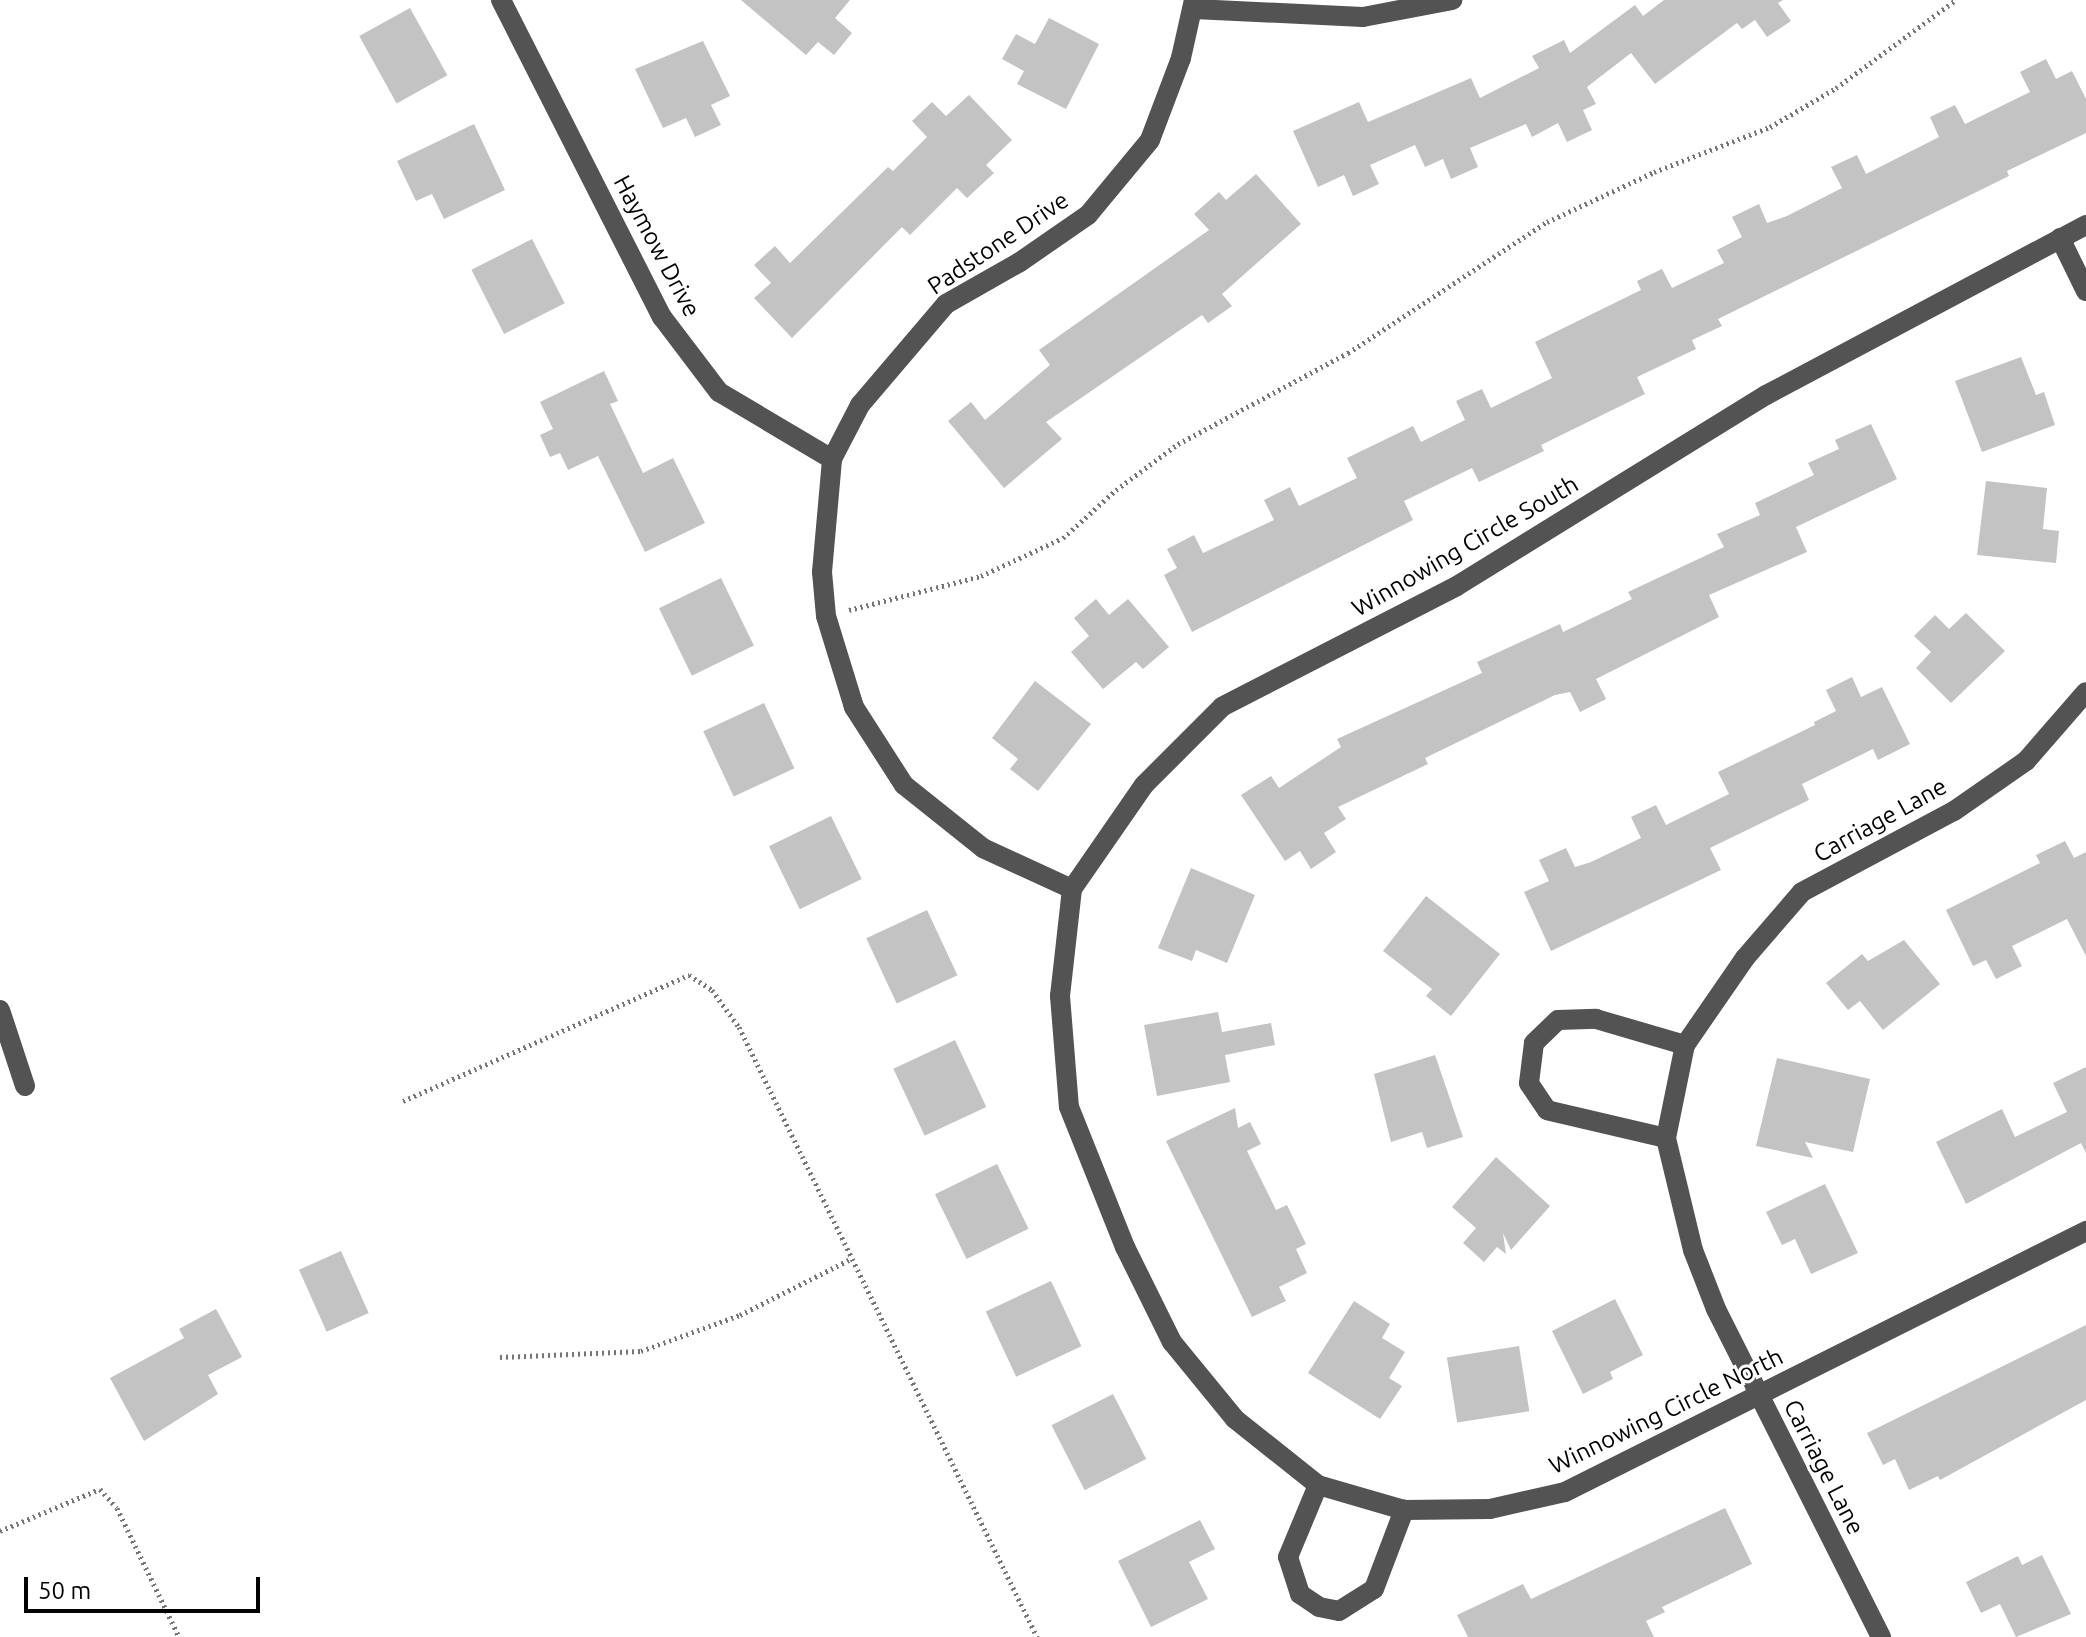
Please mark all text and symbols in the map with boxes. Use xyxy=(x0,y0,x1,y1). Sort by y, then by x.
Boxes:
street label: Haymow Drive xyxy=(608,170,706,322)
street label: Padstone Drive xyxy=(922,185,1074,301)
street label: Winnowing Circle South xyxy=(1347,469,1583,623)
street label: Carriage Lane xyxy=(1809,772,1951,868)
street label: Winnowing Circle North xyxy=(1544,1342,1788,1480)
street label: Carriage Lane xyxy=(1778,1395,1870,1539)
scale bar xyxy=(28,1561,264,1611)
text: 50 m xyxy=(38,1577,91,1604)

